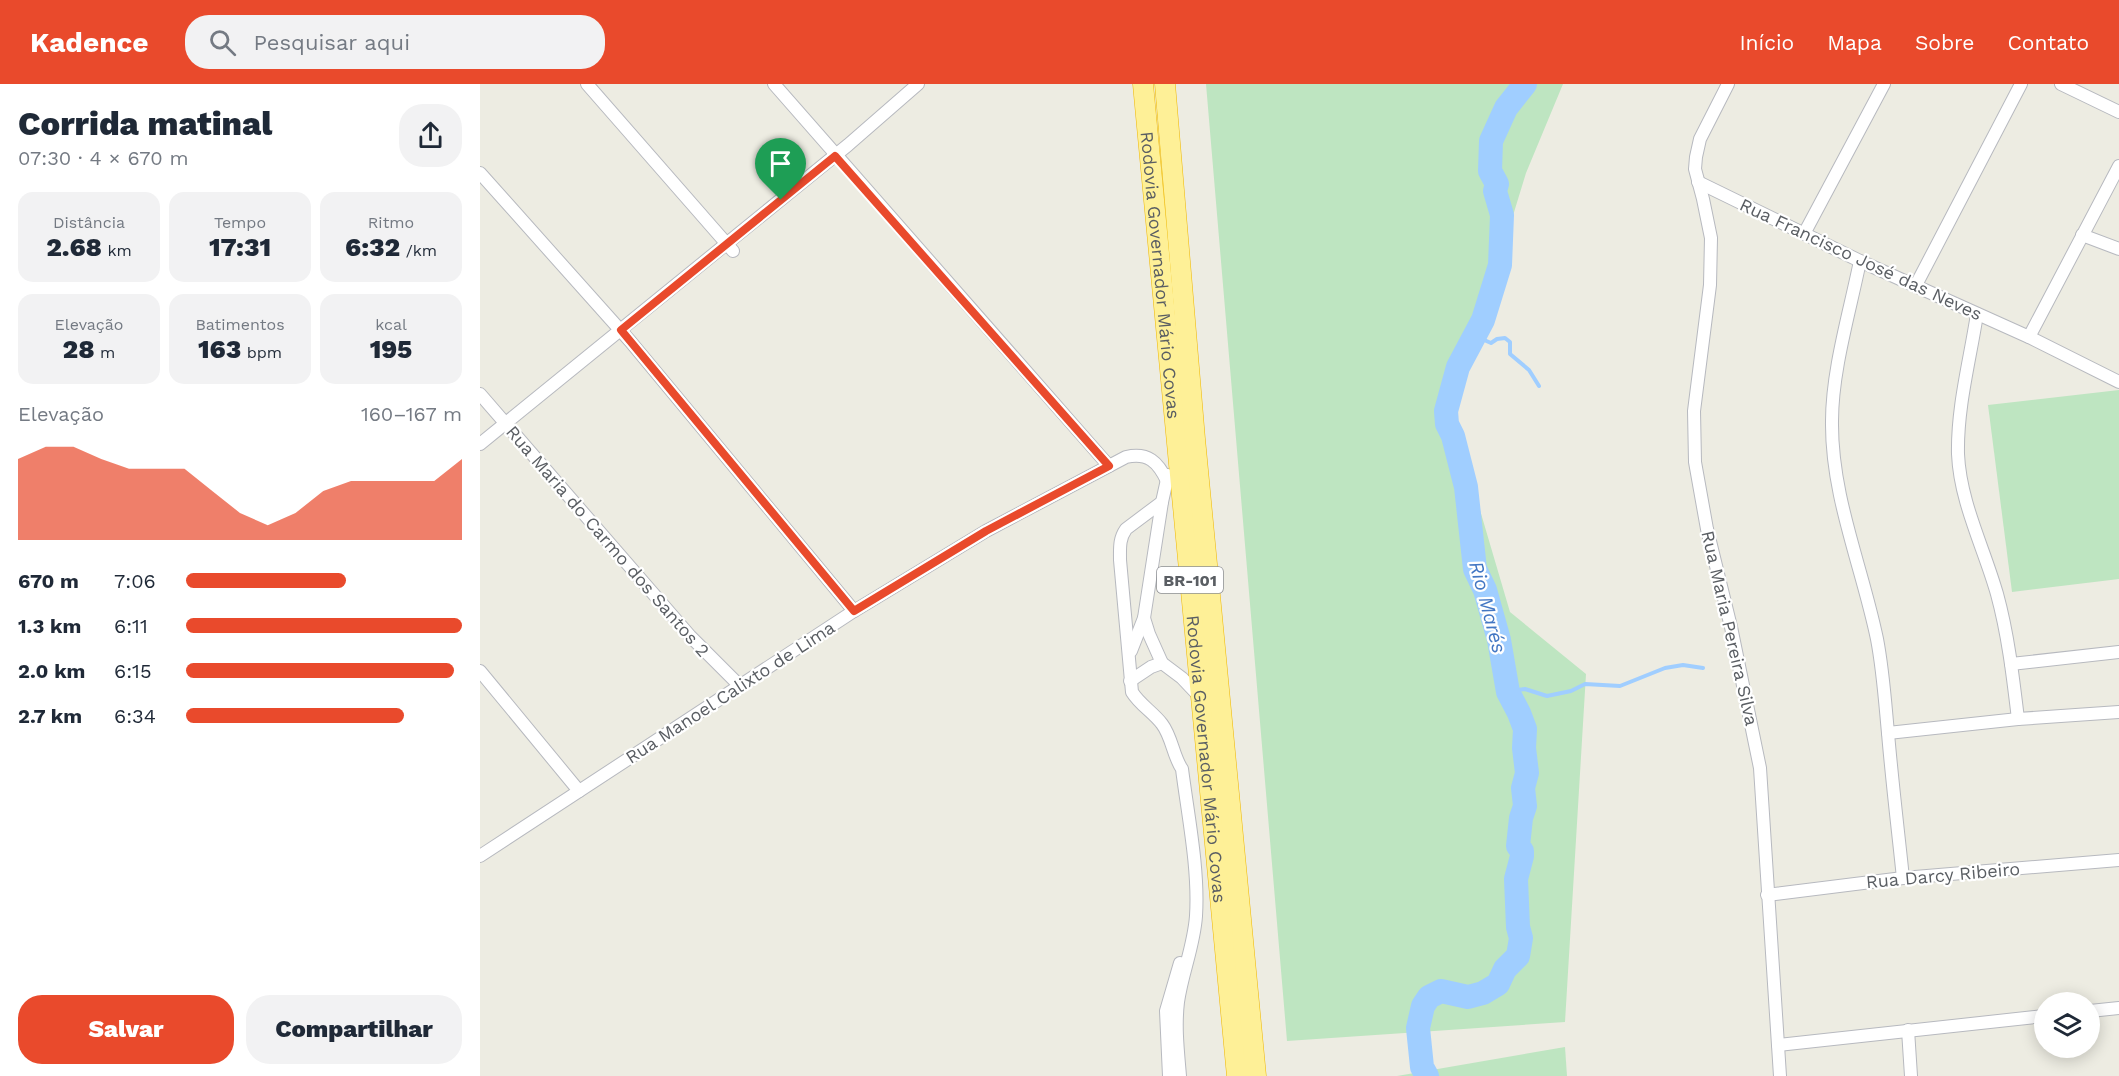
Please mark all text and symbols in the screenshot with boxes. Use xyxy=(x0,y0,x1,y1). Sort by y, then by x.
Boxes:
search box xyxy=(185,15,605,69)
text: Kadence xyxy=(30,26,149,59)
icon: search xyxy=(206,26,239,59)
text: Pesquisar aqui xyxy=(254,30,410,55)
text: Início xyxy=(1739,30,1794,55)
text: Mapa xyxy=(1827,30,1882,55)
text: Sobre xyxy=(1915,30,1974,55)
text: Contato xyxy=(2007,30,2089,55)
text: Corrida matinal xyxy=(18,104,272,143)
button: share xyxy=(399,104,462,167)
street label: Rodovia Governador Mário Covas xyxy=(1137,130,1185,420)
pin xyxy=(755,138,806,200)
text: 07:30 · 4 × 670 m xyxy=(18,146,188,170)
icon: arrive xyxy=(764,147,797,180)
street label: Rua Francisco José das Neves xyxy=(1737,194,1985,324)
text: Distância xyxy=(53,213,125,232)
text: Tempo xyxy=(214,213,266,232)
text: Ritmo xyxy=(368,213,414,232)
text: 2.68 xyxy=(46,232,102,262)
text: 17:31 xyxy=(209,232,271,262)
text: 6:32 xyxy=(345,232,400,262)
text: km xyxy=(102,241,132,260)
text: /km xyxy=(400,241,437,260)
text: Elevação xyxy=(55,315,123,334)
text: Batimentos xyxy=(195,315,285,334)
text: kcal xyxy=(375,315,407,334)
text: 28 xyxy=(63,334,95,364)
text: 163 xyxy=(198,334,241,364)
text: 195 xyxy=(370,334,412,364)
text: m xyxy=(95,343,115,362)
text: bpm xyxy=(241,343,282,362)
text: Elevação xyxy=(18,402,104,426)
text: 160–167 m xyxy=(361,402,462,426)
street label: Rua Maria do Carmo dos Santos 2 xyxy=(502,421,714,661)
street label: Rua Maria Pereira Silva xyxy=(1697,528,1763,728)
water label: Rio Marés xyxy=(1464,558,1512,656)
road number: BR-101 xyxy=(1157,567,1223,593)
text: 670 m xyxy=(18,569,79,593)
text: 7:06 xyxy=(114,569,156,593)
text: 1.3 km xyxy=(18,614,81,638)
text: 6:11 xyxy=(114,614,148,638)
street label: Rodovia Governador Mário Covas xyxy=(1183,614,1231,904)
street label: Rua Manoel Calixto de Lima xyxy=(621,616,839,768)
text: 2.0 km xyxy=(18,659,85,683)
text: 6:15 xyxy=(114,659,152,683)
text: 2.7 km xyxy=(18,704,82,728)
text: 6:34 xyxy=(114,704,156,728)
street label: Rua Darcy Ribeiro xyxy=(1865,858,2021,892)
map controls xyxy=(2034,992,2100,1058)
button: layers xyxy=(2034,992,2100,1058)
button: Salvar xyxy=(18,995,234,1064)
button: Compartilhar xyxy=(246,995,462,1064)

